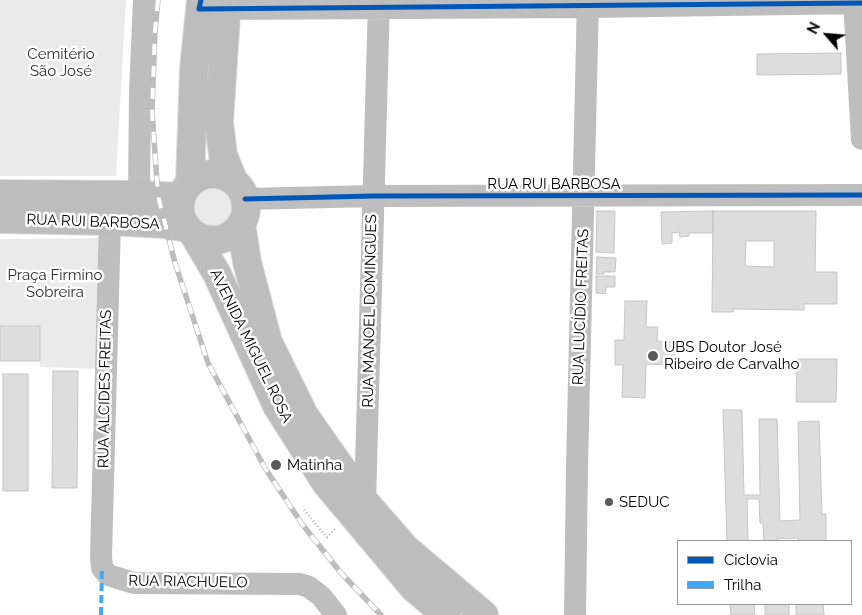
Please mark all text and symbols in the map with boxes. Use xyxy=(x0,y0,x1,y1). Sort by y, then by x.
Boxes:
north arrow xyxy=(802,10,852,60)
text: N xyxy=(804,20,823,37)
park label: Cemitério São José xyxy=(27,45,95,80)
street label: RUA RUI BARBOSA xyxy=(487,175,621,193)
street label: RUA RUI BARBOSA xyxy=(26,211,160,233)
street label: RUA MANOEL DOMINGUES xyxy=(359,214,381,408)
street label: RUA LUCÍDIO FREITAS xyxy=(569,228,593,386)
park label: Praça Firmino Sobreira xyxy=(7,266,103,301)
street label: AVENIDA MIGUEL ROSA xyxy=(206,266,296,426)
street label: RUA ALCIDES FREITAS xyxy=(95,310,115,468)
place label: UBS Doutor José Ribeiro de Carvalho xyxy=(664,338,800,373)
marker: UBS Doutor José Ribeiro de Carvalho xyxy=(646,349,660,363)
place label: Matinha xyxy=(287,456,342,474)
marker: Matinha xyxy=(269,458,283,472)
place label: SEDUC xyxy=(619,493,670,511)
marker: SEDUC xyxy=(603,496,615,508)
legend xyxy=(677,540,852,605)
text: Ciclovia xyxy=(724,551,778,569)
street label: RUA RIACHUELO xyxy=(128,572,248,592)
text: Trilha xyxy=(724,576,761,594)

